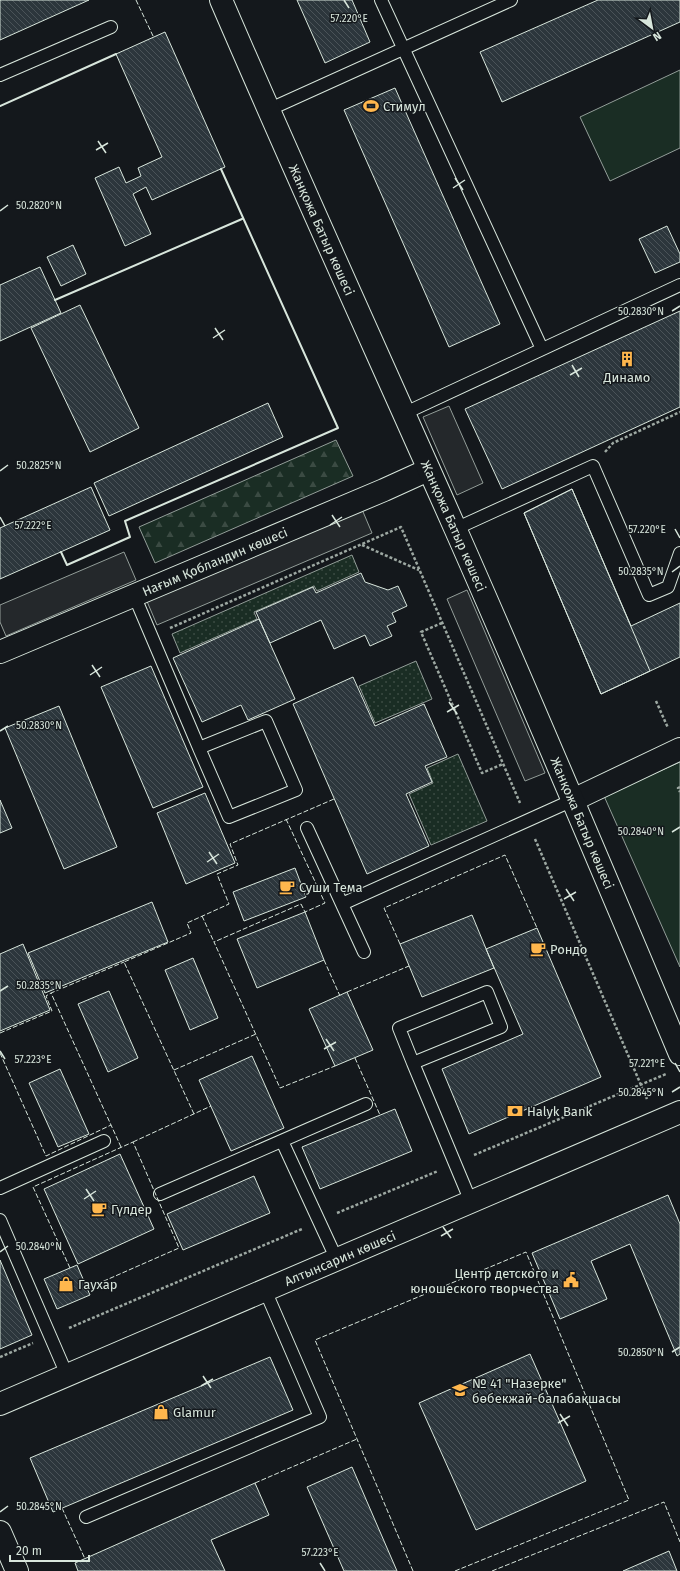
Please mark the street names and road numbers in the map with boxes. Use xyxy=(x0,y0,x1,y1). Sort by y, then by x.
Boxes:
street label: Жанқожа Батыр көшесі xyxy=(286,162,358,298)
street label: Жанқожа Батыр көшесі xyxy=(418,458,489,594)
street label: Нағым Қобландин көшесі xyxy=(140,524,290,599)
street label: Жанқожа Батыр көшесі xyxy=(548,755,617,891)
street label: Алтынсарин көшесі xyxy=(282,1228,398,1288)

